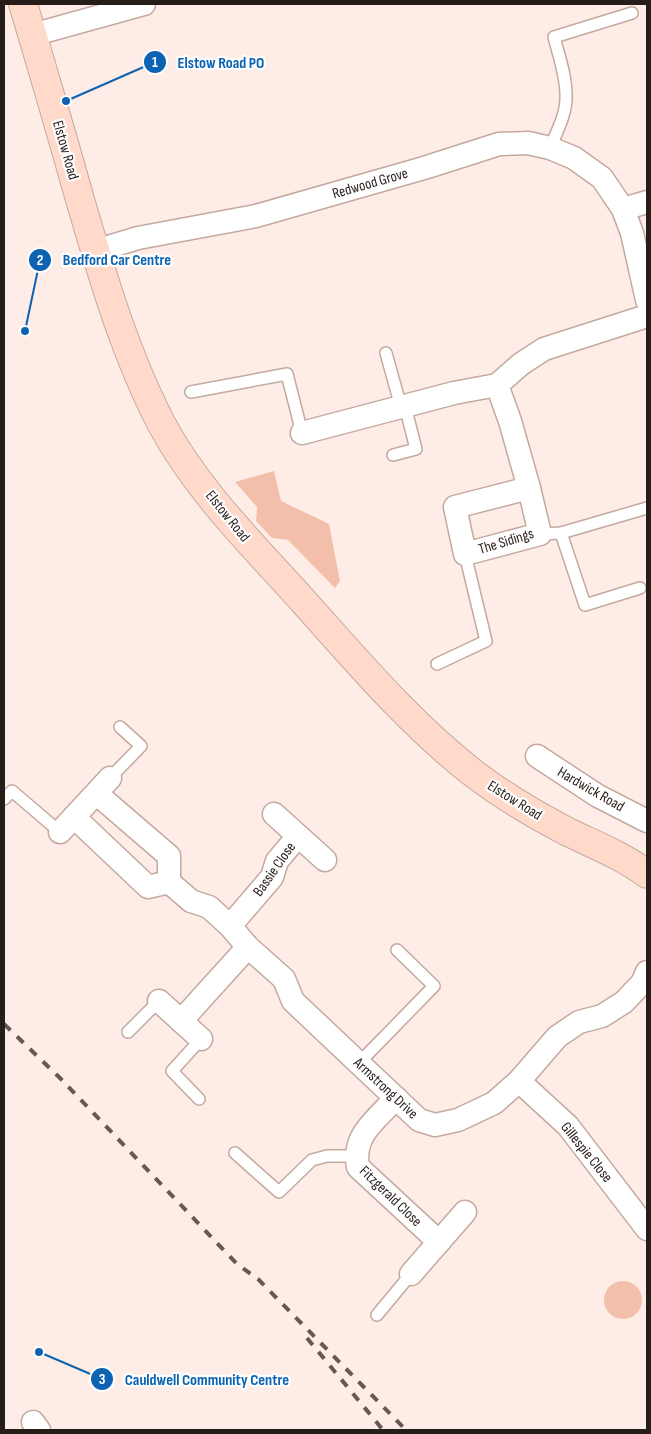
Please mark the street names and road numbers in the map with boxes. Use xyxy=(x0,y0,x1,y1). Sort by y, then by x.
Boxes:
street label: Elstow Road xyxy=(48,118,83,182)
street label: Redwood Grove xyxy=(330,164,410,203)
street label: Elstow Road xyxy=(201,487,254,546)
street label: The Sidings xyxy=(476,524,536,559)
street label: Hardwick Road xyxy=(554,763,628,816)
street label: Elstow Road xyxy=(484,776,546,825)
street label: Bassie Close xyxy=(249,838,300,900)
street label: Armstrong Drive xyxy=(349,1053,422,1123)
street label: Gillespie Close xyxy=(556,1118,617,1186)
street label: Fitzgerald Close xyxy=(355,1162,426,1231)

